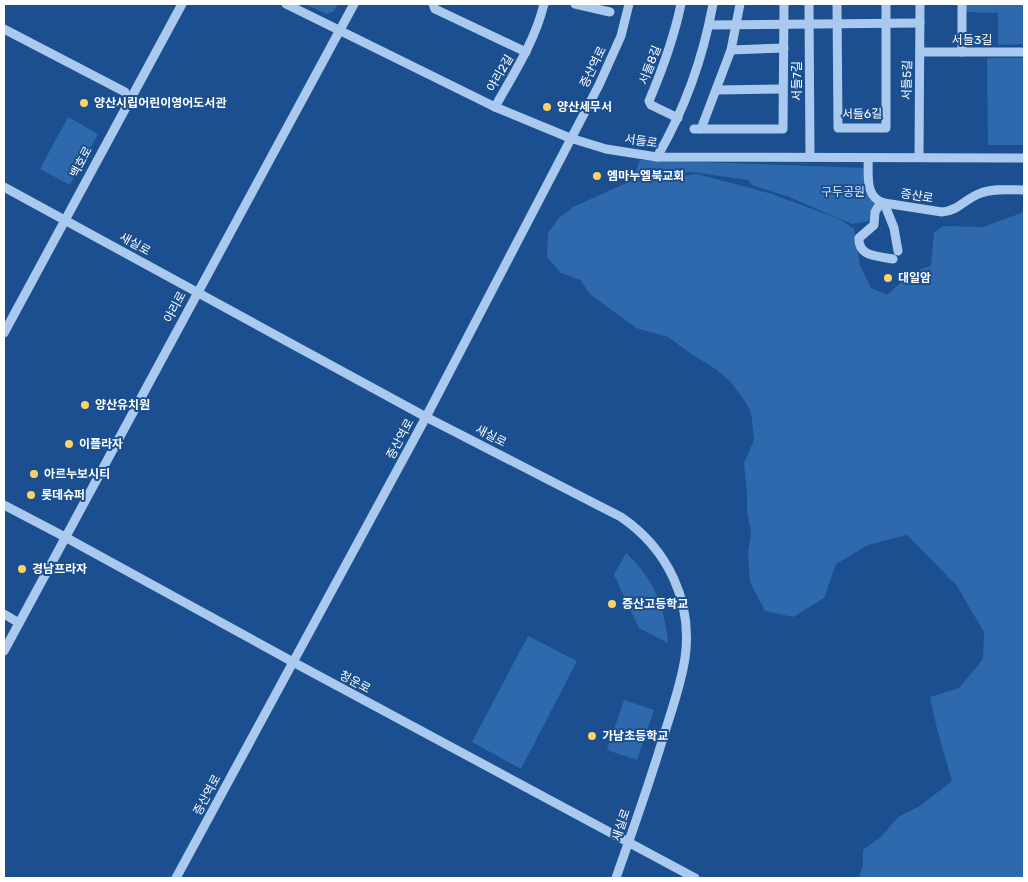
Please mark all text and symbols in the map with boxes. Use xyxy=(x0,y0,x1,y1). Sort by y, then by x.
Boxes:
street label: 서들3길 xyxy=(952,33,992,47)
street label: 서들8길 xyxy=(636,43,664,87)
street label: 증산역로 xyxy=(577,44,609,90)
street label: 야리2길 xyxy=(484,52,516,94)
street label: 서들5길 xyxy=(900,60,914,100)
street label: 서들7길 xyxy=(790,61,804,101)
place label: 양산시립어린이영어도서관 xyxy=(94,96,226,110)
marker: 양산시립어린이영어도서관 xyxy=(78,97,90,109)
place label: 양산세무서 xyxy=(557,100,612,114)
marker: 양산세무서 xyxy=(541,101,553,113)
street label: 서들6길 xyxy=(842,107,882,121)
street label: 서들로 xyxy=(624,132,658,150)
street label: 백호로 xyxy=(67,144,95,180)
place label: 엠마누엘북교회 xyxy=(607,169,684,183)
marker: 엠마누엘북교회 xyxy=(591,170,603,182)
park label: 구두공원 xyxy=(821,185,865,199)
street label: 증산로 xyxy=(900,186,934,206)
street label: 새실로 xyxy=(117,230,153,258)
place label: 대일암 xyxy=(898,271,931,285)
marker: 대일암 xyxy=(882,272,894,284)
street label: 야리로 xyxy=(161,289,189,325)
place label: 양산유치원 xyxy=(95,398,150,412)
marker: 양산유치원 xyxy=(79,399,91,411)
street label: 증산역로 xyxy=(383,416,417,462)
street label: 새실로 xyxy=(473,422,509,450)
place label: 이플라자 xyxy=(79,437,123,451)
marker: 이플라자 xyxy=(63,438,75,450)
place label: 아르누보시티 xyxy=(44,467,110,481)
marker: 아르누보시티 xyxy=(28,468,40,480)
place label: 롯데슈퍼 xyxy=(41,488,85,502)
marker: 롯데슈퍼 xyxy=(25,489,37,501)
place label: 경남프라자 xyxy=(32,562,87,576)
marker: 경남프라자 xyxy=(16,563,28,575)
place label: 증산고등학교 xyxy=(622,597,688,611)
marker: 증산고등학교 xyxy=(606,598,618,610)
street label: 청운로 xyxy=(337,668,373,696)
place label: 가남초등학교 xyxy=(602,729,668,743)
marker: 가남초등학교 xyxy=(586,730,598,742)
street label: 증산역로 xyxy=(190,772,224,818)
street label: 새실로 xyxy=(609,807,633,843)

